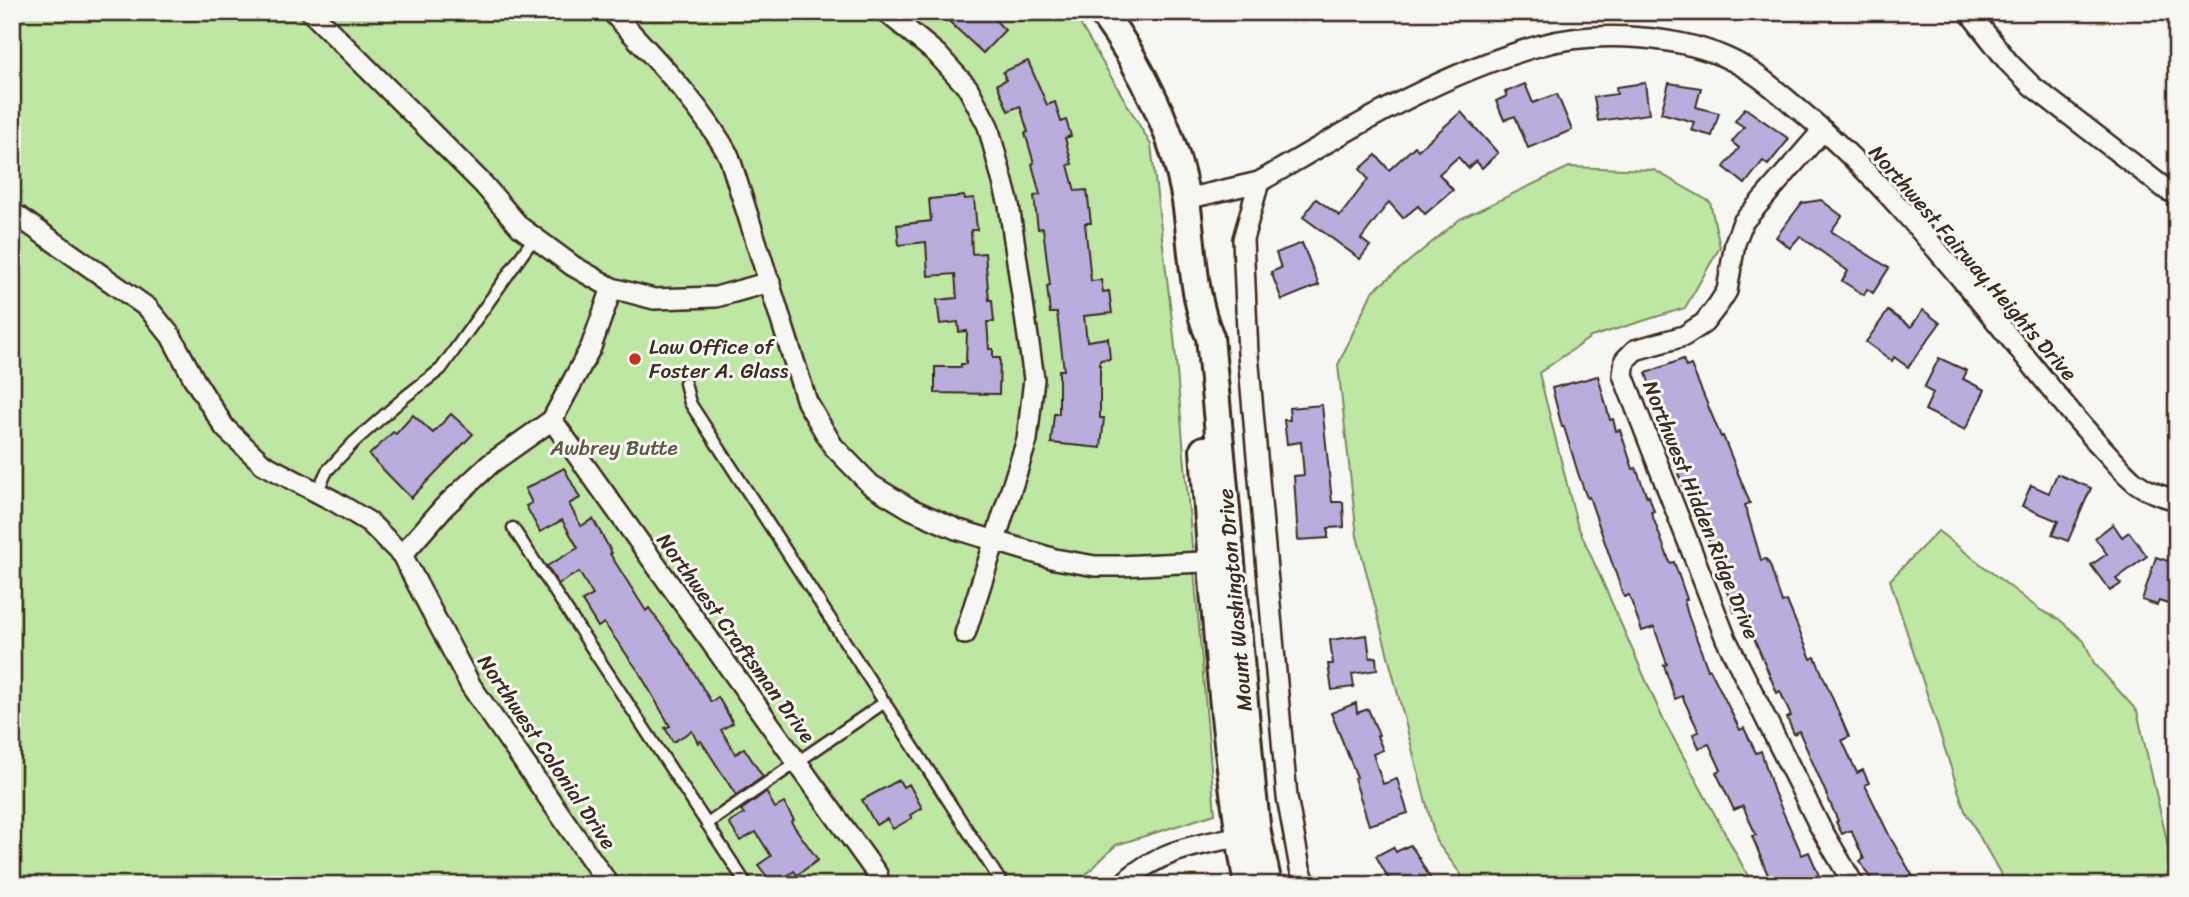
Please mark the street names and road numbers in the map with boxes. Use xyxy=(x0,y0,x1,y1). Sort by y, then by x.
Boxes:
street label: Northwest Fairway Heights Drive xyxy=(1859,136,2087,390)
street label: Northwest Hidden Ridge Drive xyxy=(1632,375,1771,646)
street label: Mount Washington Drive xyxy=(1206,487,1264,713)
street label: Northwest Craftsman Drive xyxy=(646,525,826,751)
street label: Northwest Colonial Drive xyxy=(467,646,627,858)

